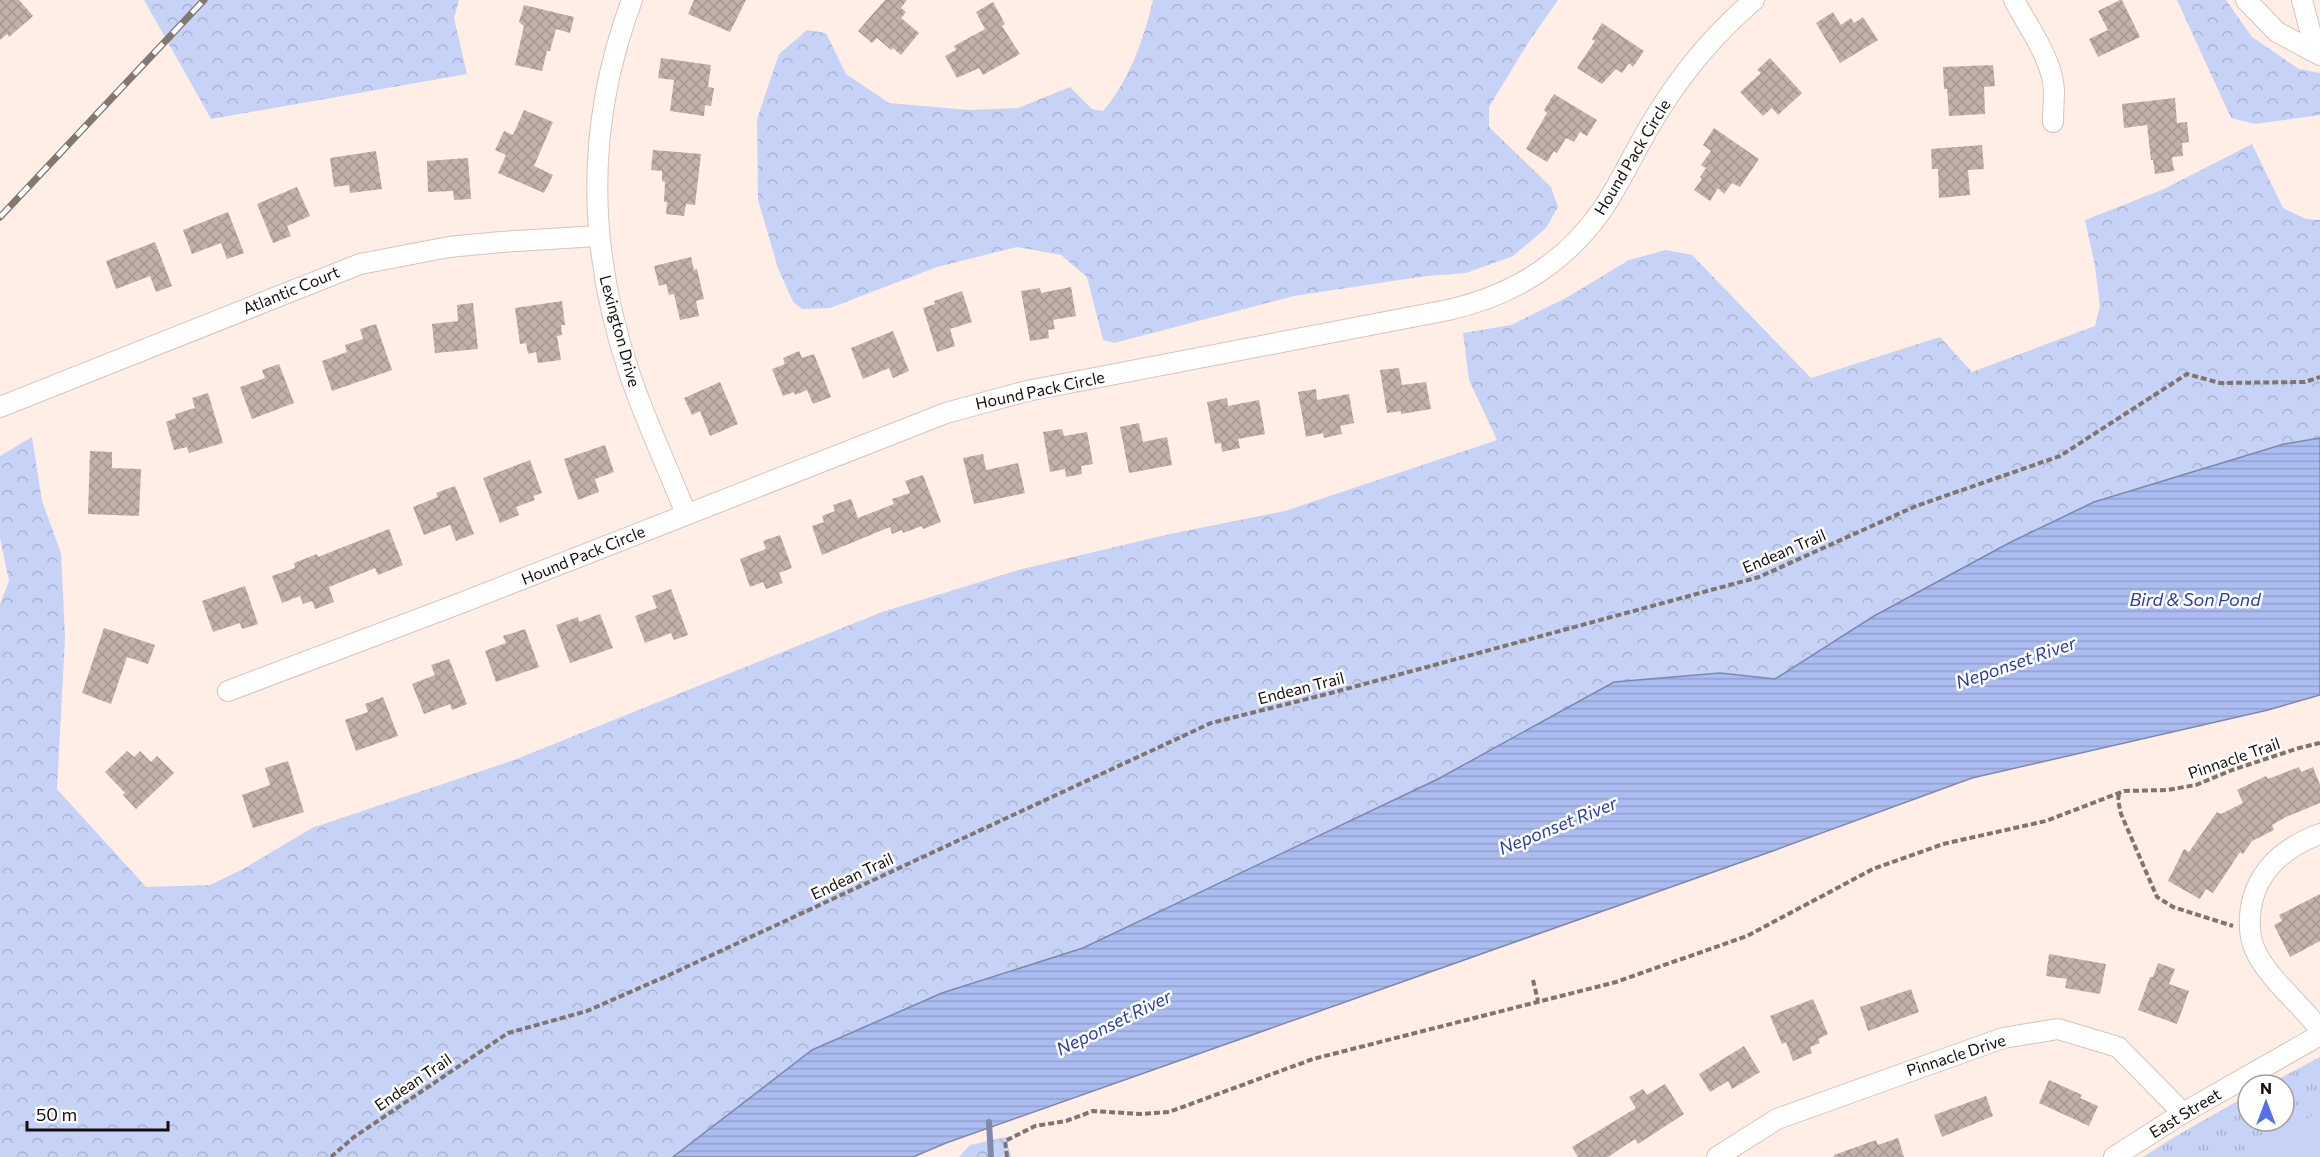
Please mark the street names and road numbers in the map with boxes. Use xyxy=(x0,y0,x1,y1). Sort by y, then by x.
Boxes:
street label: Hound Pack Circle xyxy=(1590,95,1674,218)
street label: Atlantic Court xyxy=(240,261,342,318)
street label: Lexington Drive xyxy=(596,273,645,389)
street label: Hound Pack Circle xyxy=(974,367,1106,412)
street label: Hound Pack Circle xyxy=(518,521,647,588)
street label: Endean Trail xyxy=(1739,524,1828,577)
street label: Endean Trail xyxy=(1256,668,1346,707)
street label: Pinnacle Trail xyxy=(2185,733,2282,782)
street label: Endean Trail xyxy=(808,848,896,903)
street label: Pinnacle Drive xyxy=(1904,1030,2008,1079)
street label: Endean Trail xyxy=(371,1049,455,1114)
street label: East Street xyxy=(2146,1084,2224,1141)

